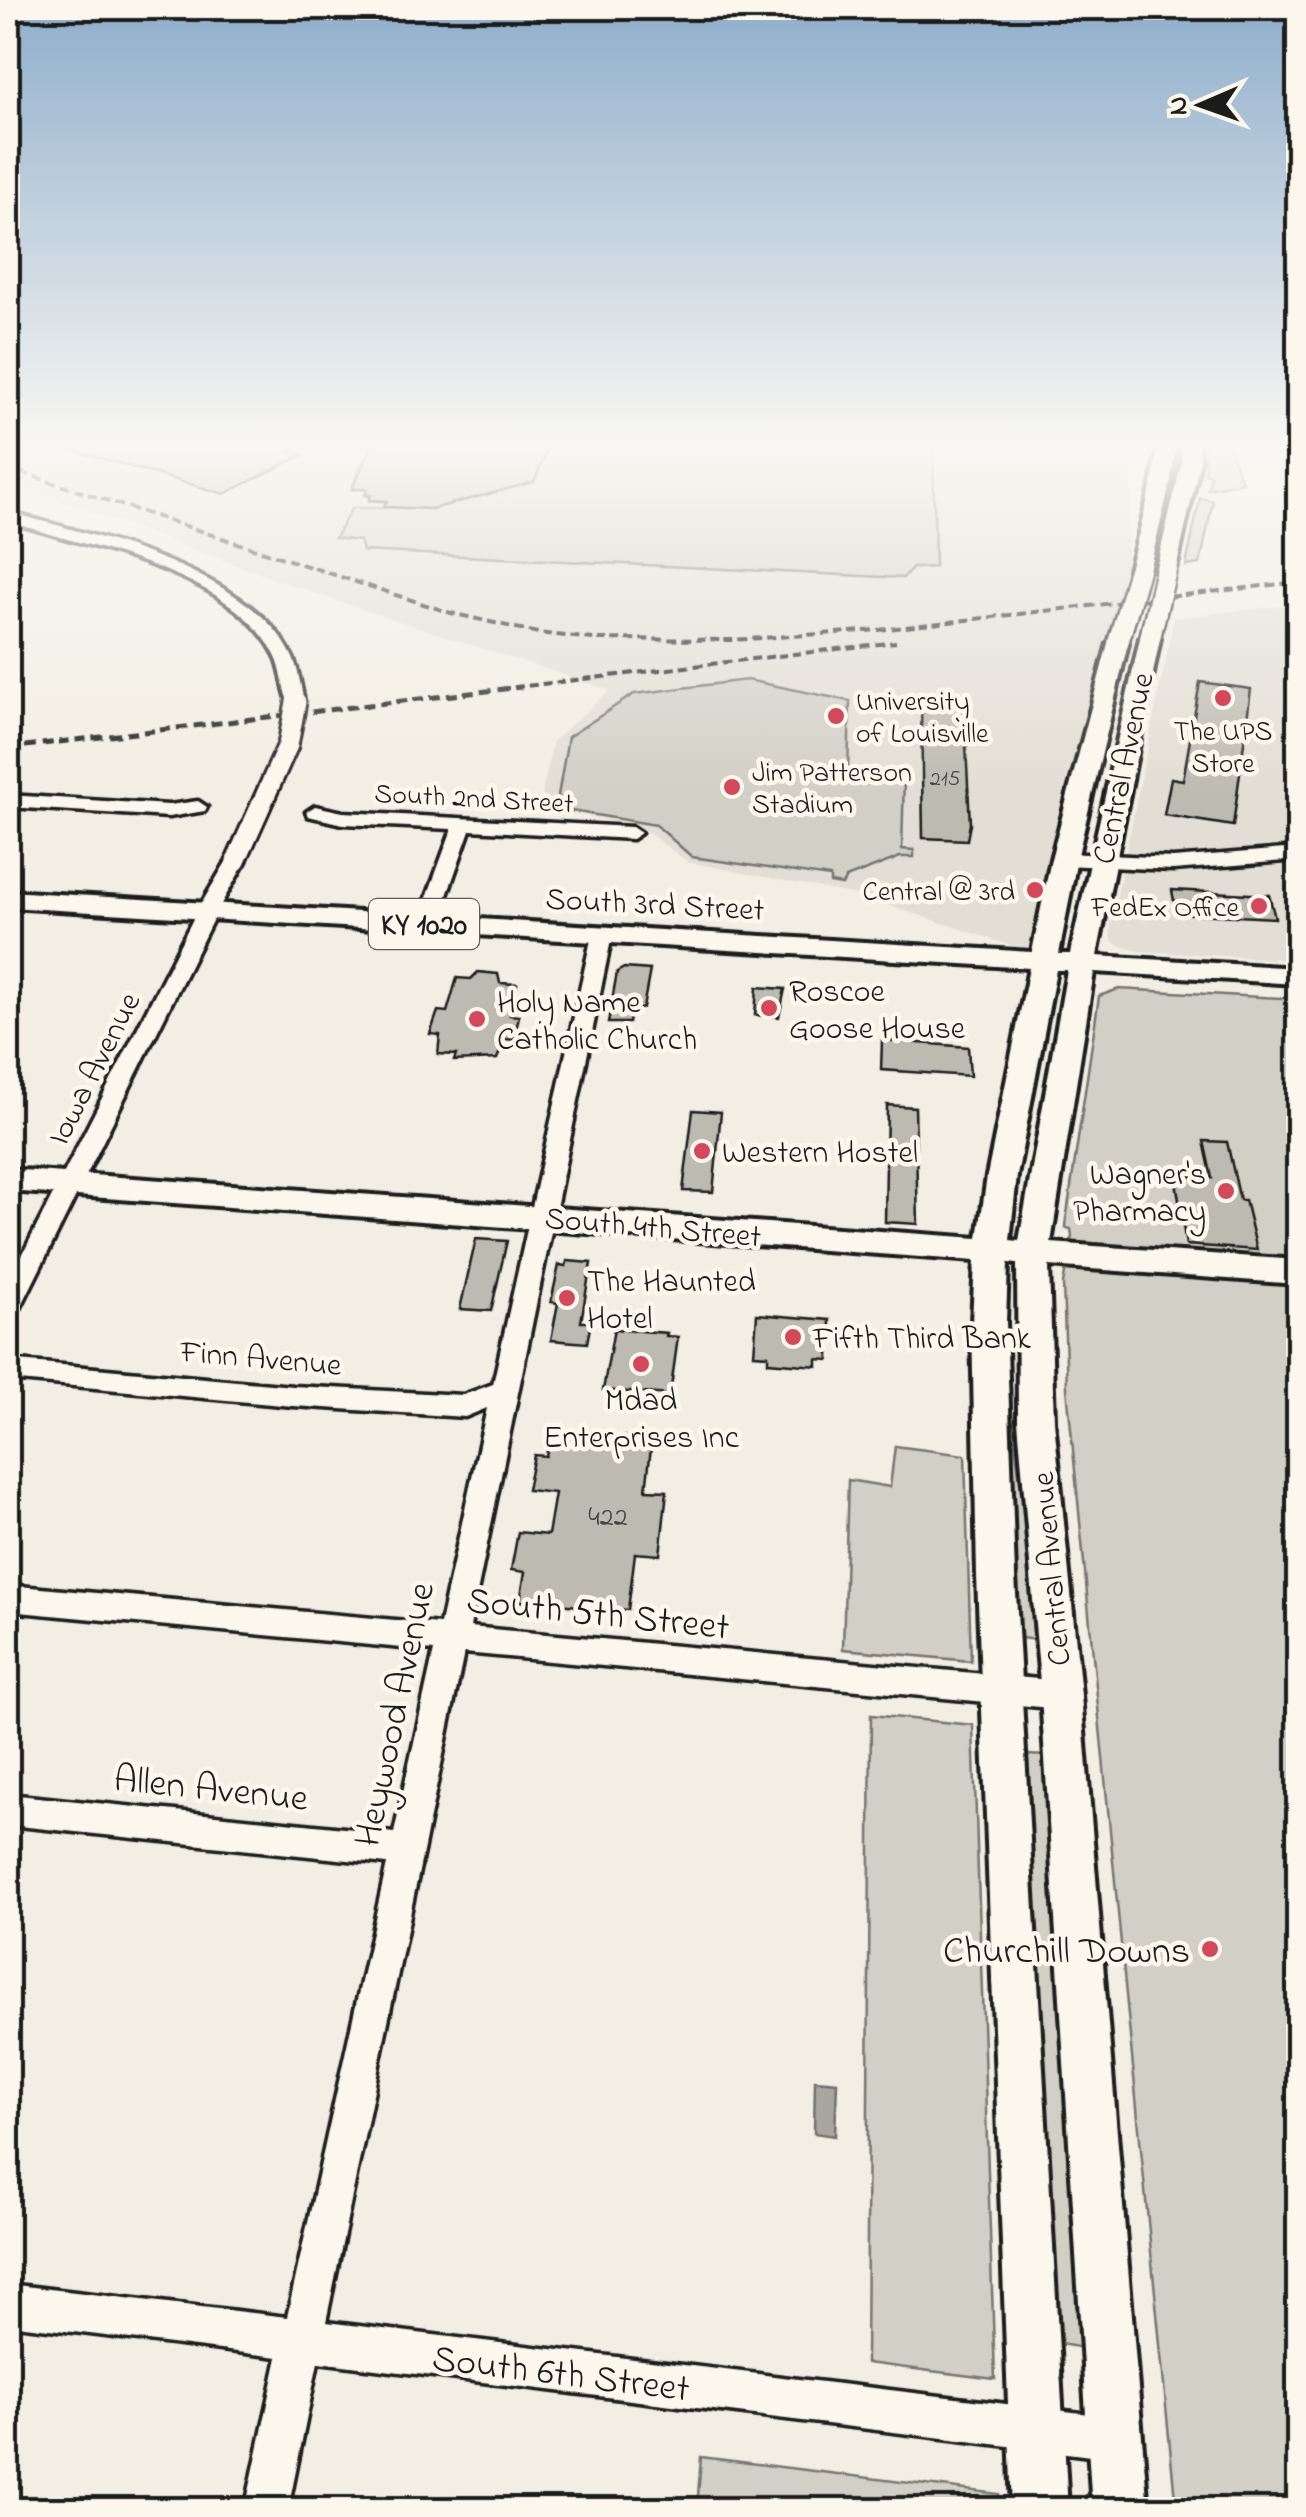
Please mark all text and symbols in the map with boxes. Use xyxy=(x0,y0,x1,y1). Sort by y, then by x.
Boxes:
north arrow xyxy=(1151,55,1251,155)
text: N xyxy=(1159,96,1200,116)
street label: Central Avenue xyxy=(1082,668,1169,869)
place label: University of Louisville xyxy=(856,683,989,756)
marker: The UPS Store xyxy=(1212,687,1234,709)
marker: University of Louisville xyxy=(825,705,847,727)
place label: The UPS Store xyxy=(1173,713,1273,786)
place label: Jim Patterson Stadium xyxy=(752,754,912,827)
house number: 215 xyxy=(930,764,960,796)
street label: South 2nd Street xyxy=(373,775,574,826)
marker: Jim Patterson Stadium xyxy=(721,776,743,798)
place label: Central @ 3rd xyxy=(863,873,1015,914)
street label: South 3rd Street xyxy=(544,877,766,936)
marker: Central @ 3rd xyxy=(1024,879,1046,901)
place label: FedEx Office xyxy=(1090,889,1239,930)
marker: FedEx Office xyxy=(1248,895,1270,917)
road number: KY 1020 xyxy=(369,899,479,949)
place label: Roscoe Goose House xyxy=(789,970,966,1054)
place label: Holy Name Catholic Church xyxy=(497,981,697,1065)
street label: Iowa Avenue xyxy=(37,984,155,1154)
marker: Roscoe Goose House xyxy=(758,997,780,1019)
marker: Holy Name Catholic Church xyxy=(466,1008,488,1030)
place label: Western Hostel xyxy=(722,1131,918,1178)
marker: Western Hostel xyxy=(691,1140,713,1162)
place label: Wagner's Pharmacy xyxy=(1073,1153,1206,1237)
marker: Wagner's Pharmacy xyxy=(1215,1180,1237,1202)
street label: South 4th Street xyxy=(542,1197,763,1262)
place label: The Haunted Hotel xyxy=(587,1260,756,1344)
marker: The Haunted Hotel xyxy=(556,1287,578,1309)
place label: Fifth Third Bank xyxy=(812,1317,1032,1364)
marker: Fifth Third Bank xyxy=(782,1326,804,1348)
street label: Finn Avenue xyxy=(177,1330,344,1391)
marker: Mdad Enterprises Inc xyxy=(630,1353,652,1375)
place label: Mdad Enterprises Inc xyxy=(543,1379,740,1463)
street label: Central Avenue xyxy=(1022,1469,1085,1668)
house number: 422 xyxy=(588,1498,628,1539)
street label: South 5th Street xyxy=(463,1574,732,1658)
street label: Heywood Avenue xyxy=(342,1577,452,1852)
street label: Allen Avenue xyxy=(111,1753,311,1829)
place label: Churchill Downs xyxy=(943,1925,1190,1981)
marker: Churchill Downs xyxy=(1199,1938,1221,1960)
street label: South 6th Street xyxy=(429,2332,693,2420)

